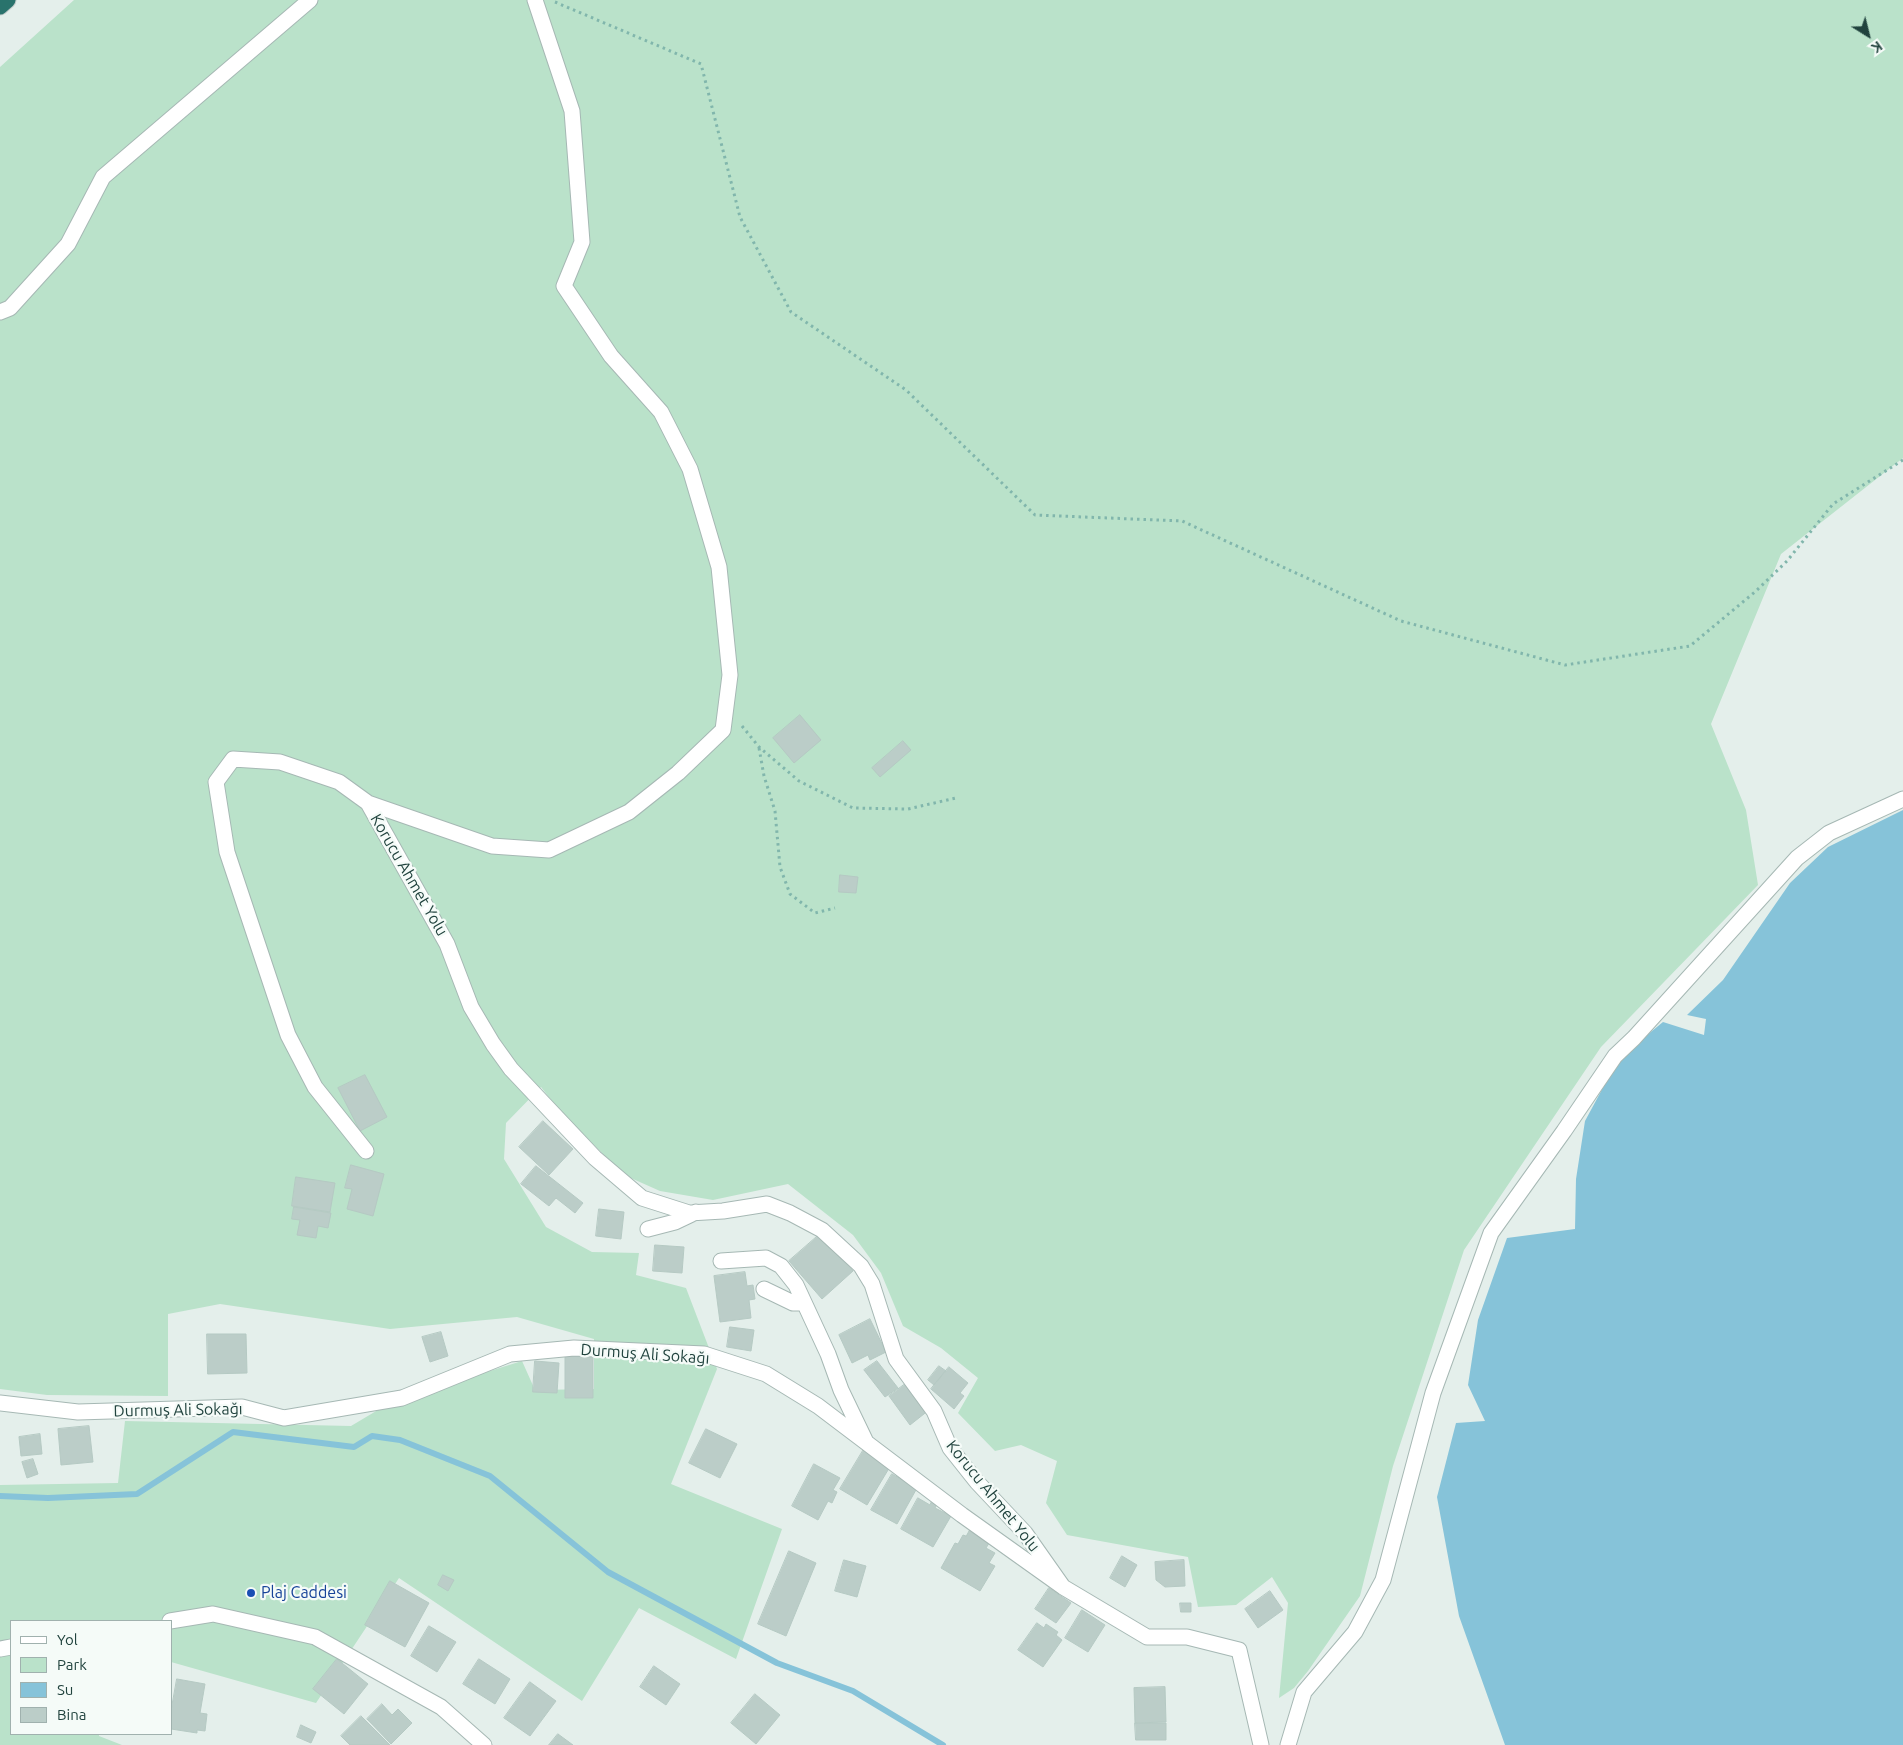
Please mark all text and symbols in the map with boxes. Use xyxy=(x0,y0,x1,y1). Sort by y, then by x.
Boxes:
north arrow xyxy=(1843,10,1893,60)
text: K xyxy=(1868,38,1885,56)
street label: Korucu Ahmet Yolu xyxy=(366,811,452,939)
street label: Durmuş Ali Sokağı xyxy=(580,1340,710,1368)
street label: Durmuş Ali Sokağı xyxy=(113,1399,243,1421)
street label: Korucu Ahmet Yolu xyxy=(942,1436,1044,1556)
place label: Plaj Caddesi xyxy=(261,1583,347,1603)
marker: Plaj Caddesi xyxy=(245,1587,257,1599)
legend xyxy=(10,1620,172,1735)
text: Yol xyxy=(57,1631,78,1648)
text: Park xyxy=(57,1656,87,1673)
text: Su xyxy=(57,1681,73,1698)
text: Bina xyxy=(57,1706,86,1723)

